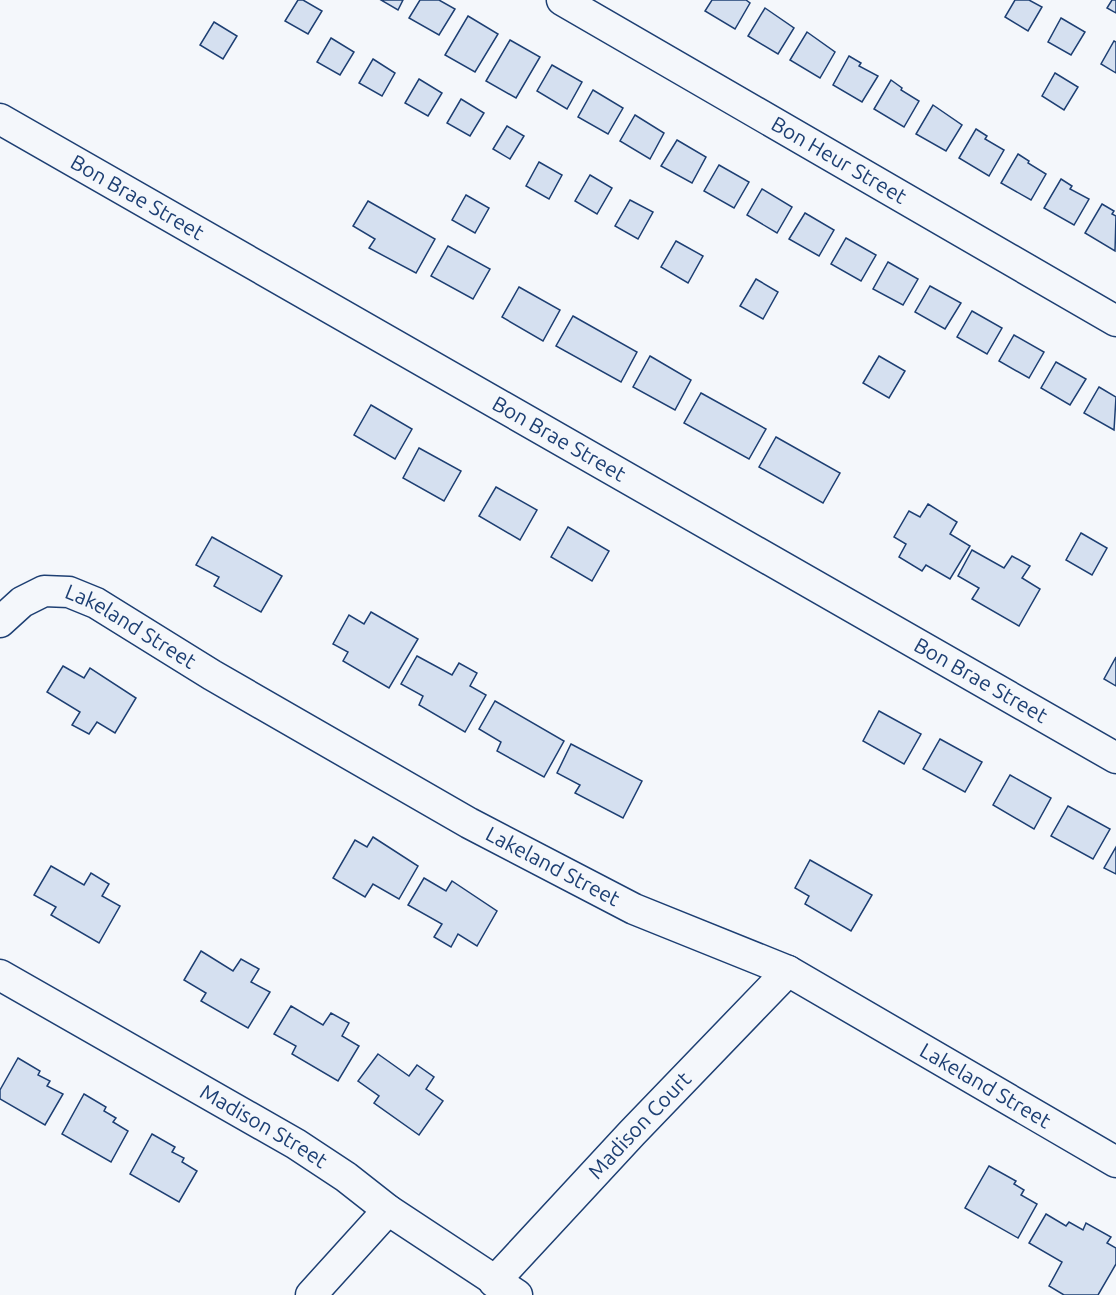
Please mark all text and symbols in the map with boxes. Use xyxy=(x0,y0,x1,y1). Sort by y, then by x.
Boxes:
street label: Bon Heur Street xyxy=(768,111,911,208)
street label: Bon Brae Street xyxy=(67,149,209,244)
street label: Bon Brae Street xyxy=(488,391,630,486)
street label: Lakeland Street xyxy=(62,579,201,673)
street label: Bon Brae Street xyxy=(910,632,1052,727)
street label: Lakeland Street xyxy=(482,821,624,910)
street label: Lakeland Street xyxy=(916,1038,1056,1133)
street label: Madison Court xyxy=(583,1066,695,1183)
street label: Madison Street xyxy=(196,1079,332,1172)

